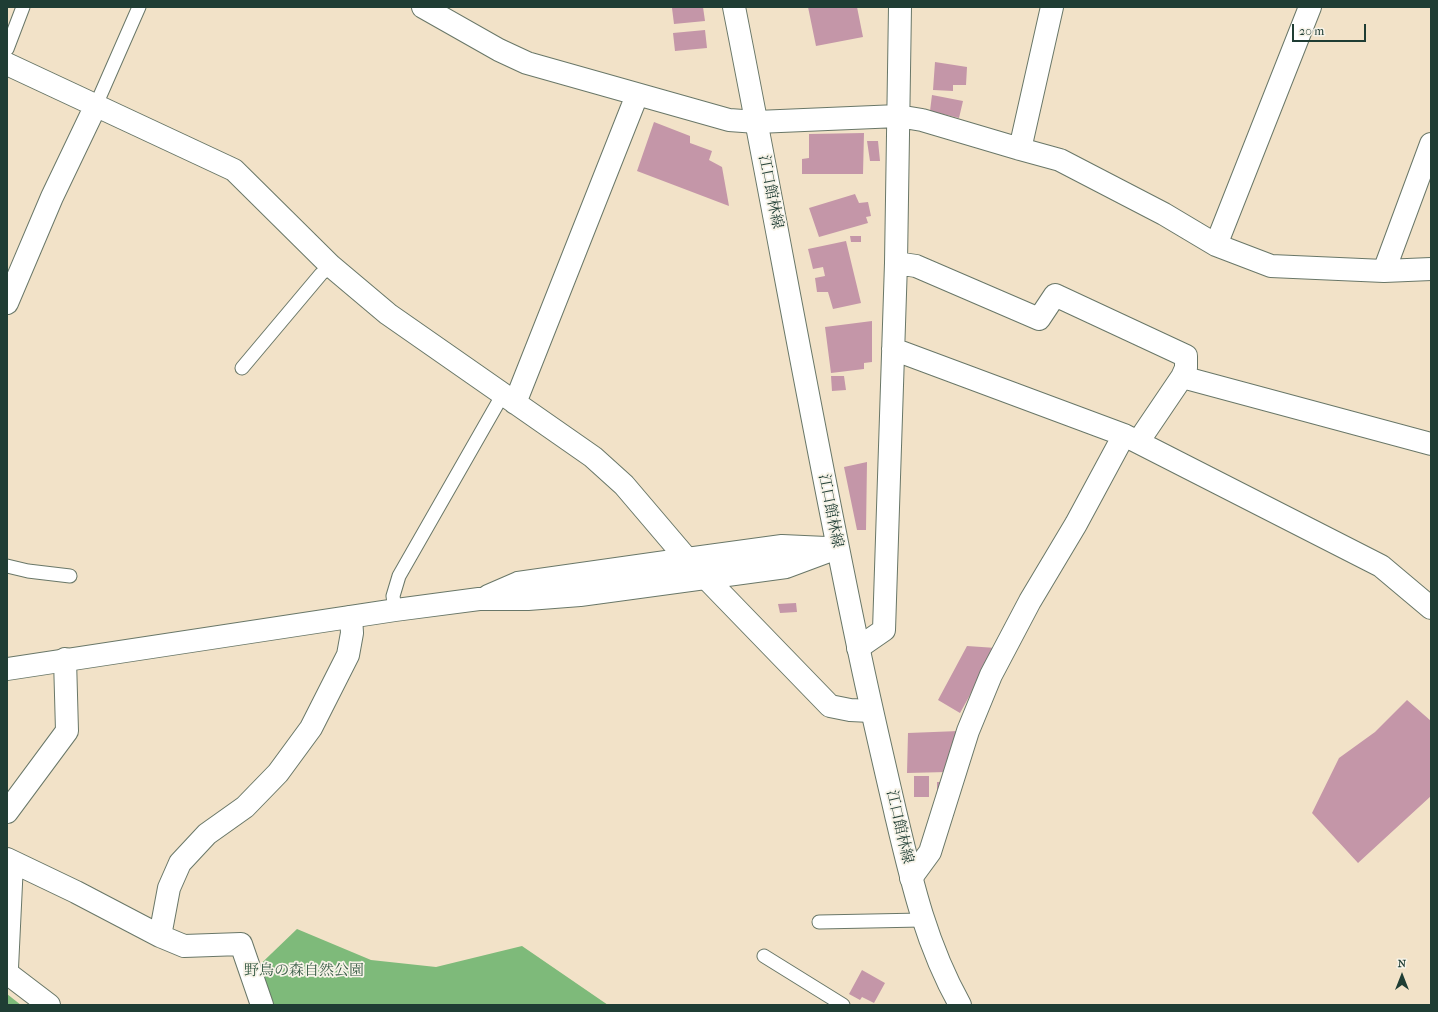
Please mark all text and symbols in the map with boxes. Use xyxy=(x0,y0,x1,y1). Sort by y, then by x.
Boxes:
scale bar xyxy=(1294,16,1368,42)
text: 20 m xyxy=(1299,24,1324,38)
street label: 江口館林線 xyxy=(754,153,786,231)
street label: 江口館林線 xyxy=(814,472,846,550)
street label: 江口館林線 xyxy=(882,788,916,866)
north arrow xyxy=(1382,956,1422,996)
text: N xyxy=(1398,957,1406,970)
park label: 野鳥の森自然公園 xyxy=(244,962,364,980)

